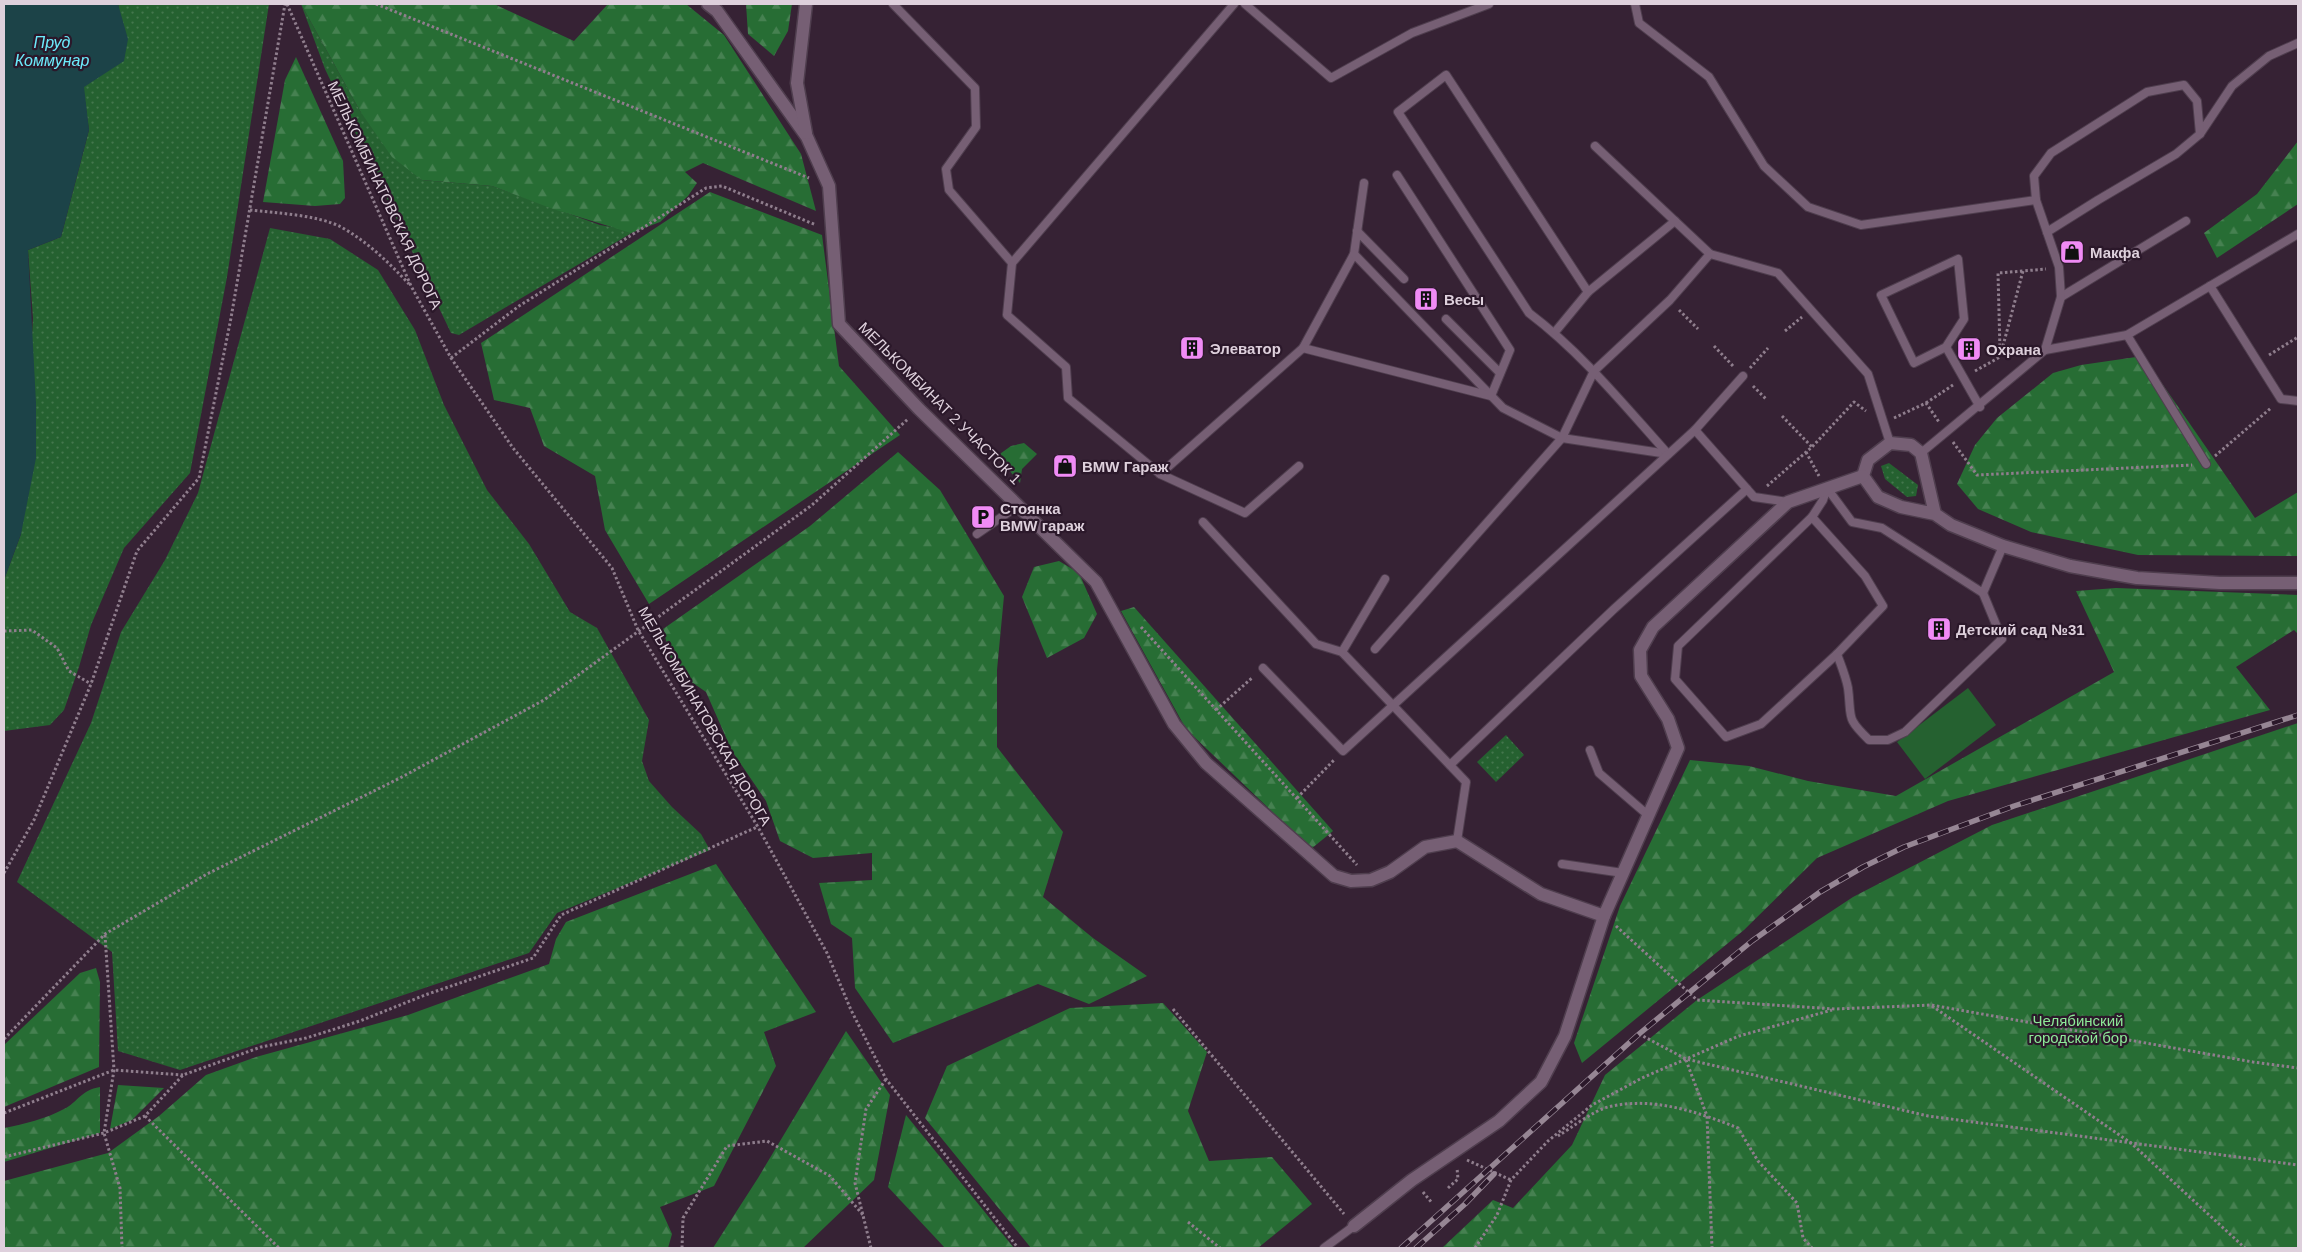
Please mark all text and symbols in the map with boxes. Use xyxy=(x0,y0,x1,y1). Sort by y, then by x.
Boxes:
water label: Пруд Коммунар xyxy=(15,34,89,69)
street label: МЕЛЬКОМБИНАТОВСКАЯ ДОРОГА xyxy=(325,78,445,312)
shop icon: Макфа xyxy=(2059,239,2085,265)
place label: Макфа xyxy=(2090,244,2140,261)
building icon: Весы xyxy=(1413,286,1439,312)
place label: Весы xyxy=(1444,291,1484,308)
street label: МЕЛЬКОМБИНАТ 2 УЧАСТОК 1 xyxy=(856,319,1024,487)
building icon: Элеватор xyxy=(1179,335,1205,361)
building icon: Охрана xyxy=(1956,336,1982,362)
place label: Элеватор xyxy=(1210,340,1281,357)
place label: Охрана xyxy=(1986,341,2042,358)
shop icon: BMW Гараж xyxy=(1052,453,1078,479)
place label: BMW Гараж xyxy=(1082,458,1169,475)
place label: Стоянка BMW гараж xyxy=(1000,500,1085,534)
parking icon: Стоянка BMW гараж xyxy=(970,504,996,530)
street label: МЕЛЬКОМБИНАТОВСКАЯ ДОРОГА xyxy=(635,604,775,828)
building icon: Детский сад №31 xyxy=(1926,616,1952,642)
place label: Детский сад №31 xyxy=(1956,621,2085,638)
park label: Челябинский городской бор xyxy=(2029,1012,2128,1046)

